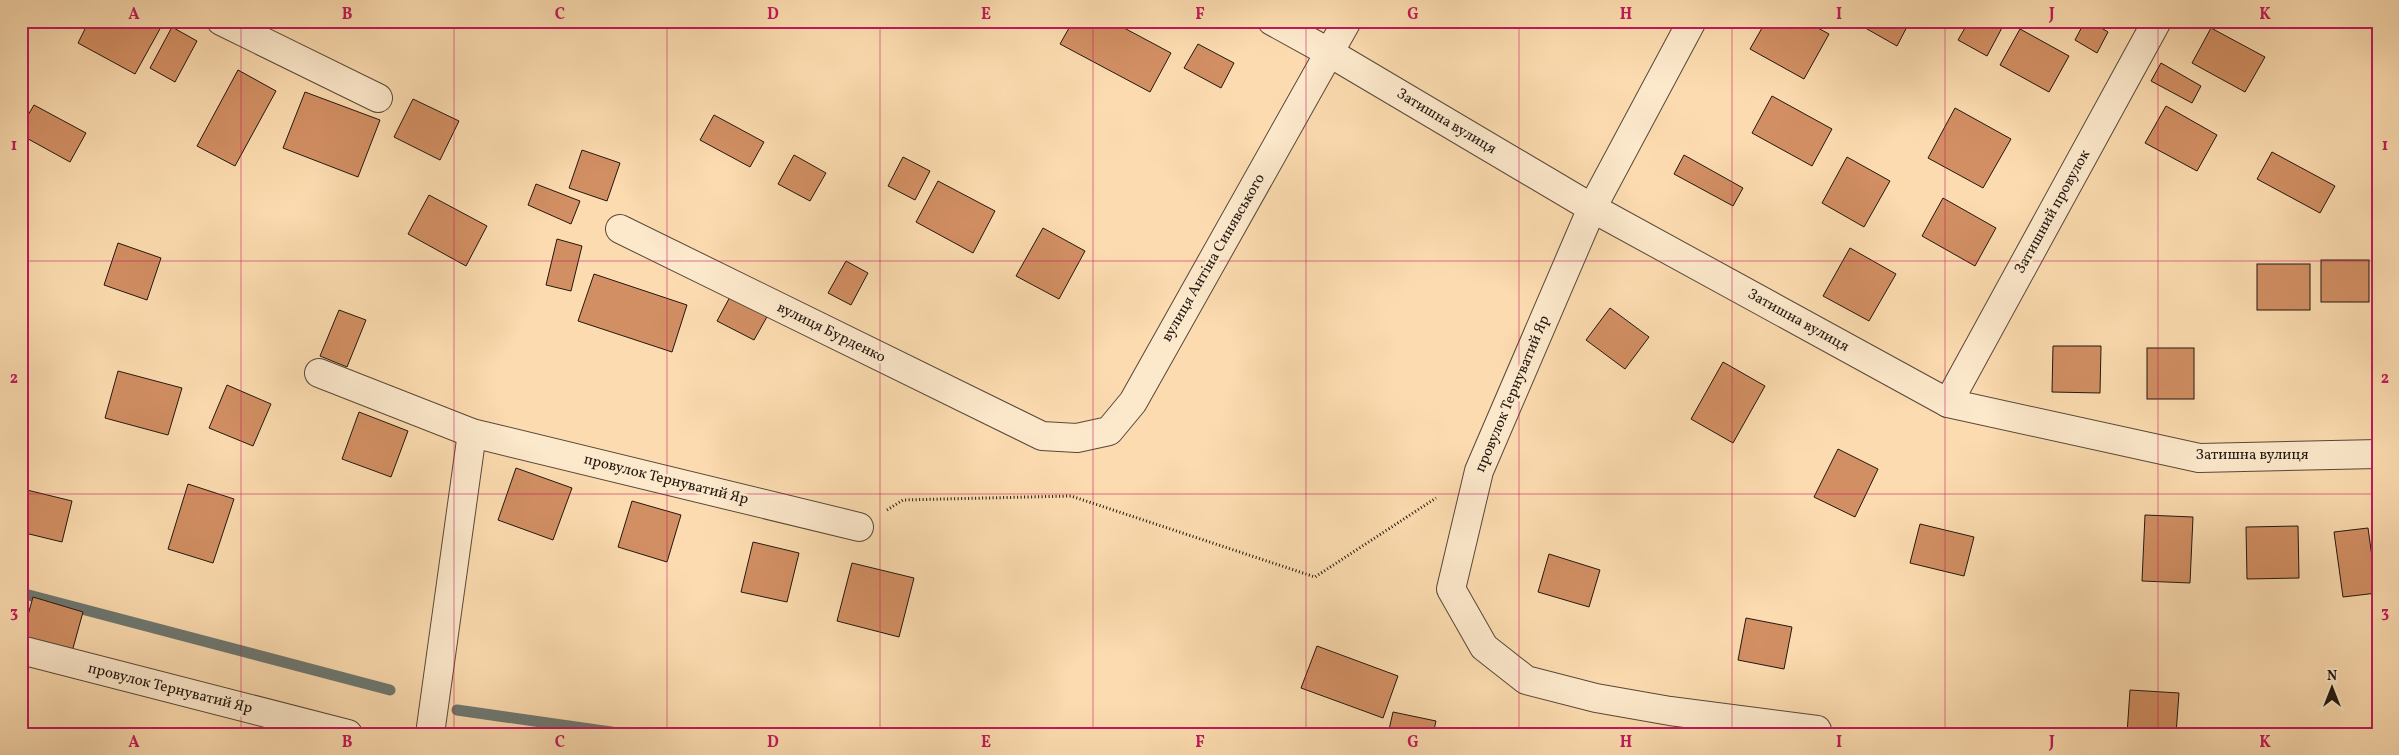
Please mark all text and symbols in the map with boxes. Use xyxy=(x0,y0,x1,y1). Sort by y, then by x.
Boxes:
text: A xyxy=(128,4,140,26)
text: B xyxy=(342,4,353,26)
text: C xyxy=(555,4,565,26)
text: D xyxy=(767,4,779,26)
text: E xyxy=(981,4,991,26)
text: F xyxy=(1195,4,1205,26)
text: G xyxy=(1407,4,1419,26)
text: H xyxy=(1620,4,1632,26)
text: I xyxy=(1836,4,1842,26)
text: J xyxy=(2048,4,2055,26)
text: K xyxy=(2259,4,2271,26)
street label: Затишна вулиця xyxy=(1392,84,1500,160)
text: 1 xyxy=(11,135,17,157)
text: 1 xyxy=(2382,135,2388,157)
street label: Затишний провулок xyxy=(2010,146,2096,278)
street label: вулиця Антіна Синявського xyxy=(1157,170,1271,346)
street label: Затишна вулиця xyxy=(1743,284,1853,358)
street label: вулиця Бурденко xyxy=(773,298,889,368)
street label: провулок Тернуватий Яр xyxy=(1470,312,1556,476)
text: 2 xyxy=(10,368,18,390)
text: 2 xyxy=(2381,368,2389,390)
street label: Затишна вулиця xyxy=(2195,445,2309,466)
street label: провулок Тернуватий Яр xyxy=(582,449,750,511)
text: 3 xyxy=(10,602,18,624)
text: 3 xyxy=(2381,602,2389,624)
street label: провулок Тернуватий Яр xyxy=(86,658,254,720)
north arrow xyxy=(2306,662,2356,712)
text: N xyxy=(2327,667,2337,686)
text: A xyxy=(128,732,140,754)
text: B xyxy=(342,732,353,754)
text: C xyxy=(555,732,565,754)
text: D xyxy=(767,732,779,754)
text: E xyxy=(981,732,991,754)
text: F xyxy=(1195,732,1205,754)
text: G xyxy=(1407,732,1419,754)
text: H xyxy=(1620,732,1632,754)
text: I xyxy=(1836,732,1842,754)
text: J xyxy=(2048,732,2055,754)
text: K xyxy=(2259,732,2271,754)

